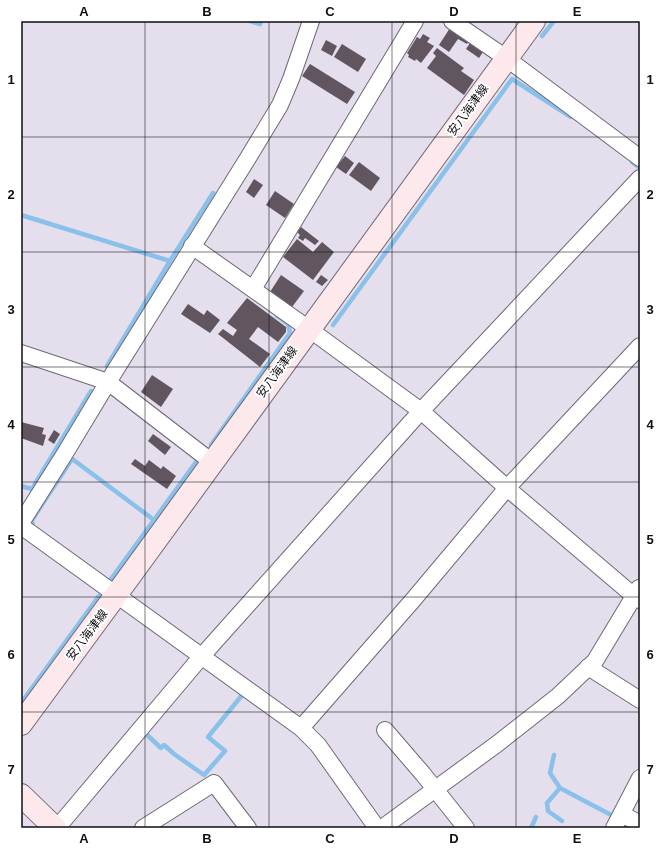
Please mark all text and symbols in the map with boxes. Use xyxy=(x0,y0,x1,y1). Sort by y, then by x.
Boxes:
text: A xyxy=(79,4,89,19)
text: B xyxy=(202,4,212,19)
text: C xyxy=(325,4,335,19)
text: D xyxy=(449,4,459,19)
text: E xyxy=(573,4,582,19)
text: 1 xyxy=(7,72,15,87)
text: 1 xyxy=(646,72,654,87)
street label: 安八海津線 xyxy=(445,82,491,138)
text: 2 xyxy=(7,187,15,202)
text: 2 xyxy=(646,187,654,202)
text: 3 xyxy=(7,302,15,317)
text: 3 xyxy=(646,302,654,317)
street label: 安八海津線 xyxy=(254,344,300,400)
text: 4 xyxy=(7,417,15,432)
text: 4 xyxy=(646,417,654,432)
text: 5 xyxy=(7,532,15,547)
text: 5 xyxy=(646,532,654,547)
street label: 安八海津線 xyxy=(63,607,111,663)
text: 6 xyxy=(7,647,15,662)
text: 6 xyxy=(646,647,654,662)
text: 7 xyxy=(7,762,15,777)
text: 7 xyxy=(646,762,654,777)
text: A xyxy=(79,831,89,846)
text: B xyxy=(202,831,212,846)
text: C xyxy=(325,831,335,846)
text: D xyxy=(449,831,459,846)
text: E xyxy=(573,831,582,846)

